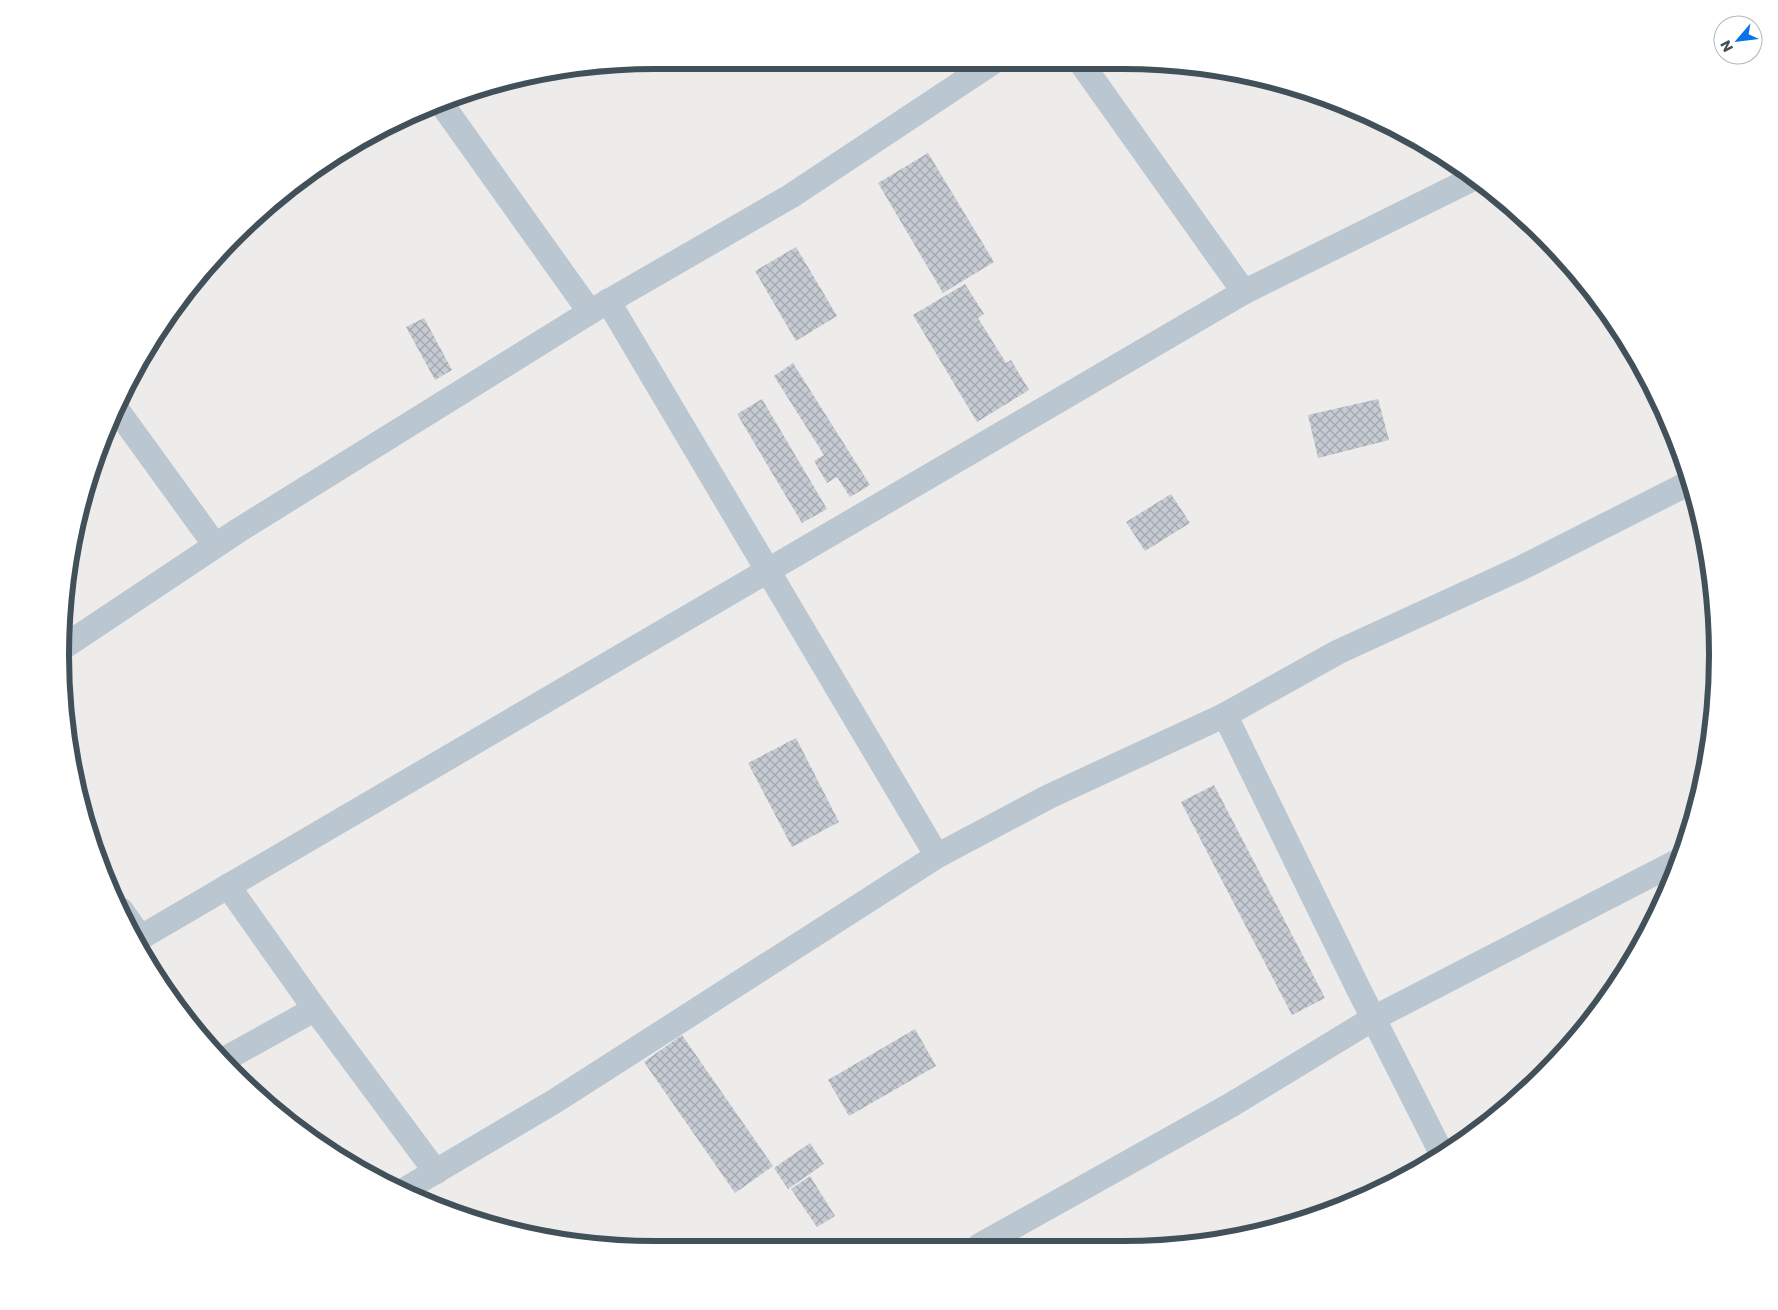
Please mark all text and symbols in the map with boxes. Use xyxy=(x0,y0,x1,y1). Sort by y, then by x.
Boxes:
north arrow xyxy=(1713,15,1763,65)
text: N xyxy=(1715,37,1738,55)

